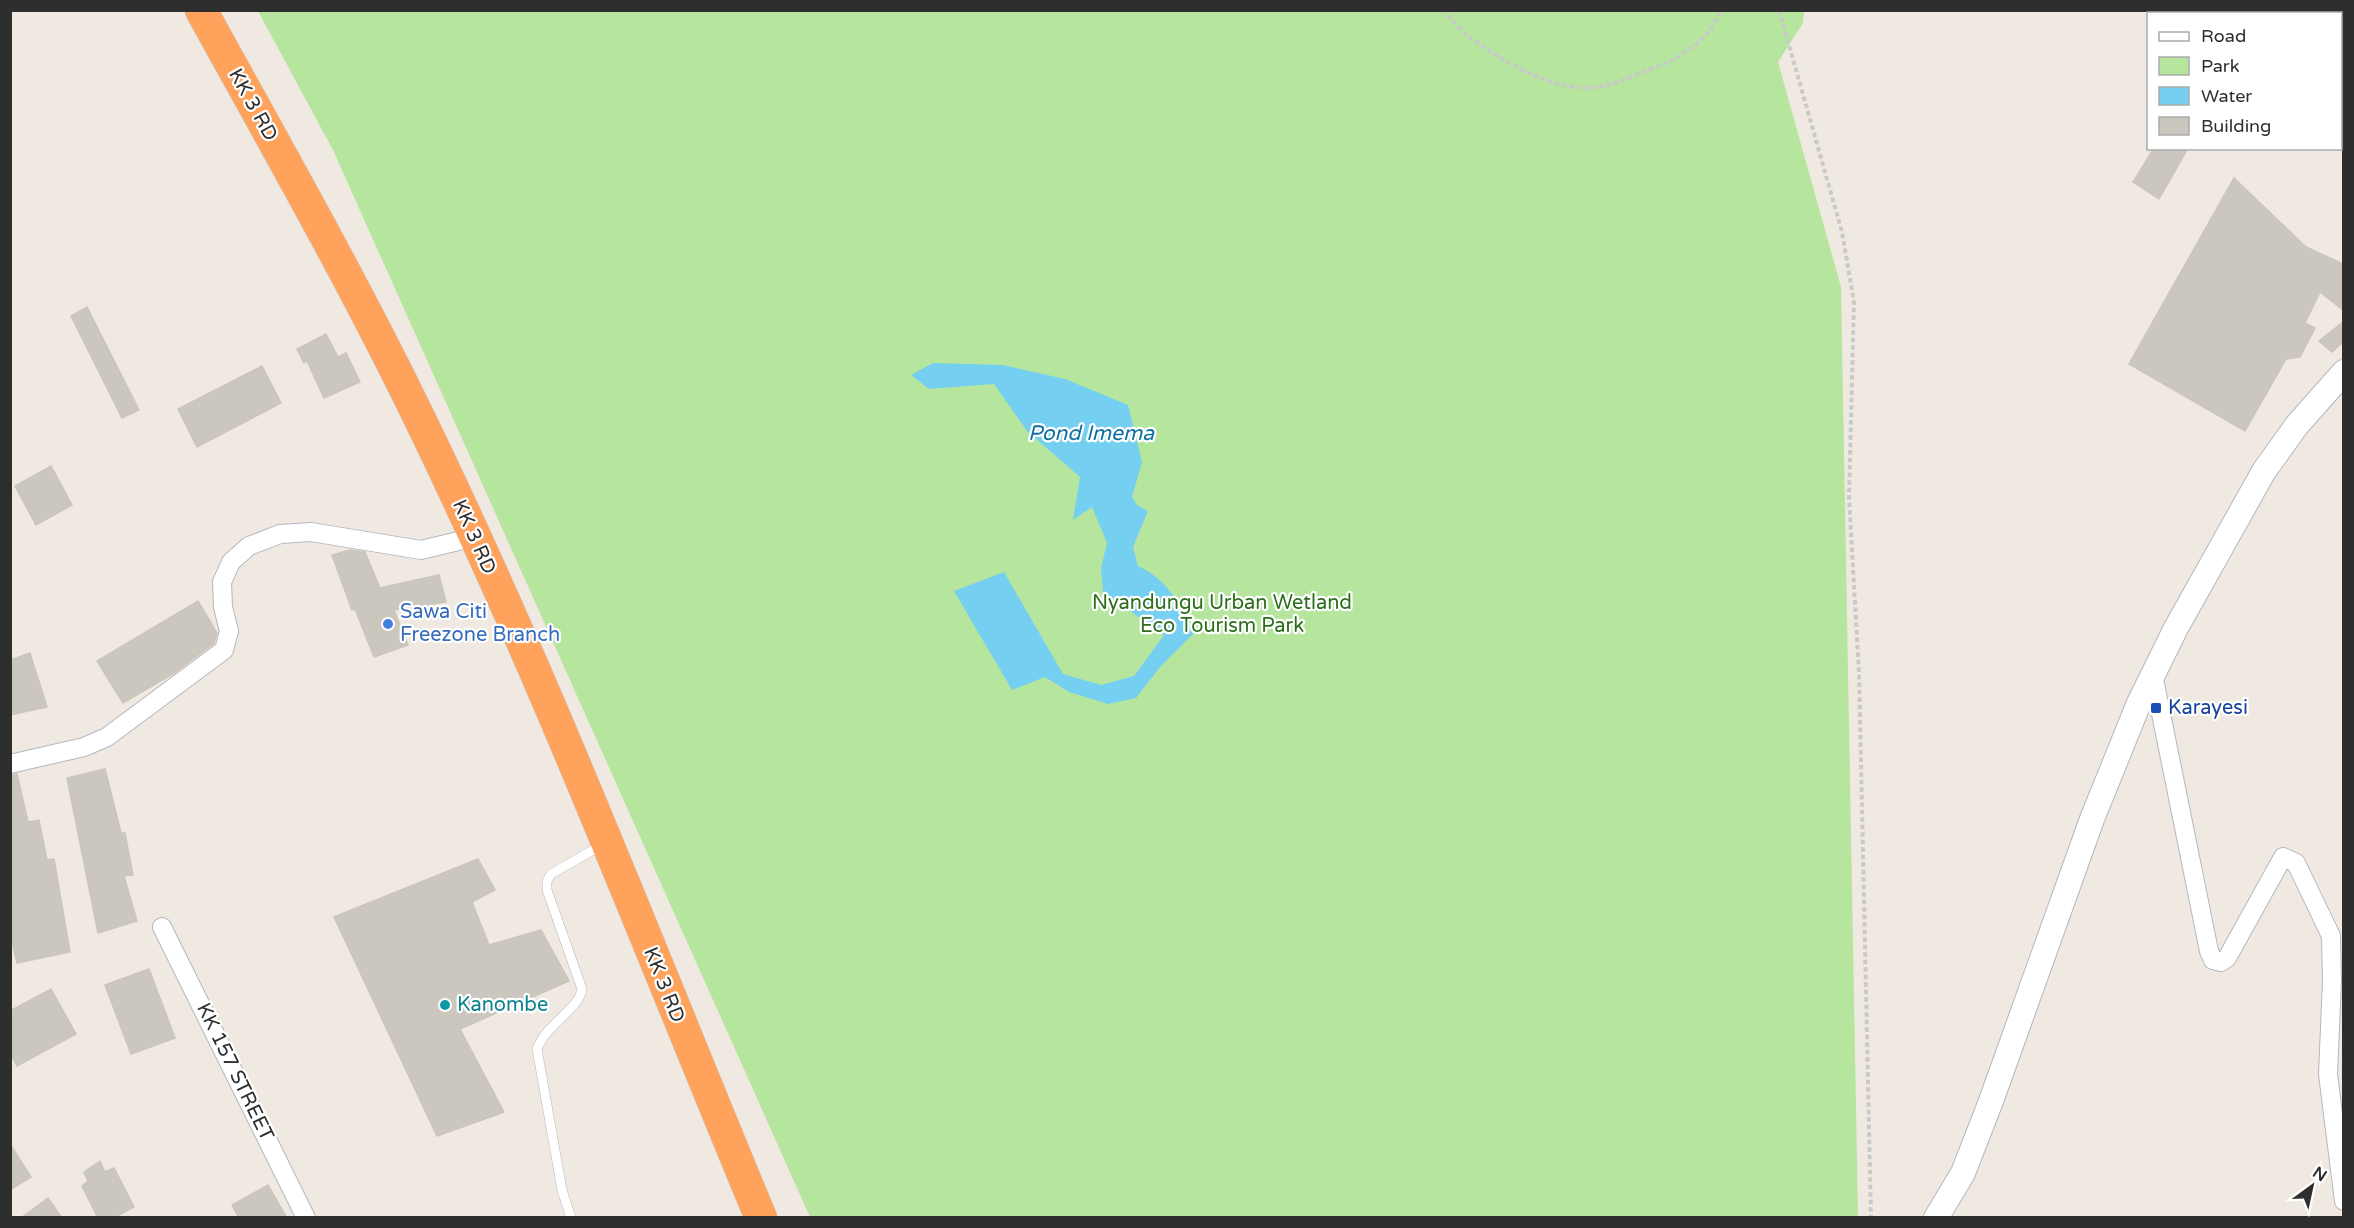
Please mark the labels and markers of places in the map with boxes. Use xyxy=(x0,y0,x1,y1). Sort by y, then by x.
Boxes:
place label: Sawa Citi Freezone Branch xyxy=(400,600,560,647)
marker: Sawa Citi Freezone Branch xyxy=(381,617,395,631)
place label: Karayesi xyxy=(2168,696,2248,720)
marker: Karayesi xyxy=(2149,701,2163,715)
place label: Kanombe xyxy=(457,993,548,1017)
marker: Kanombe xyxy=(438,998,452,1012)

